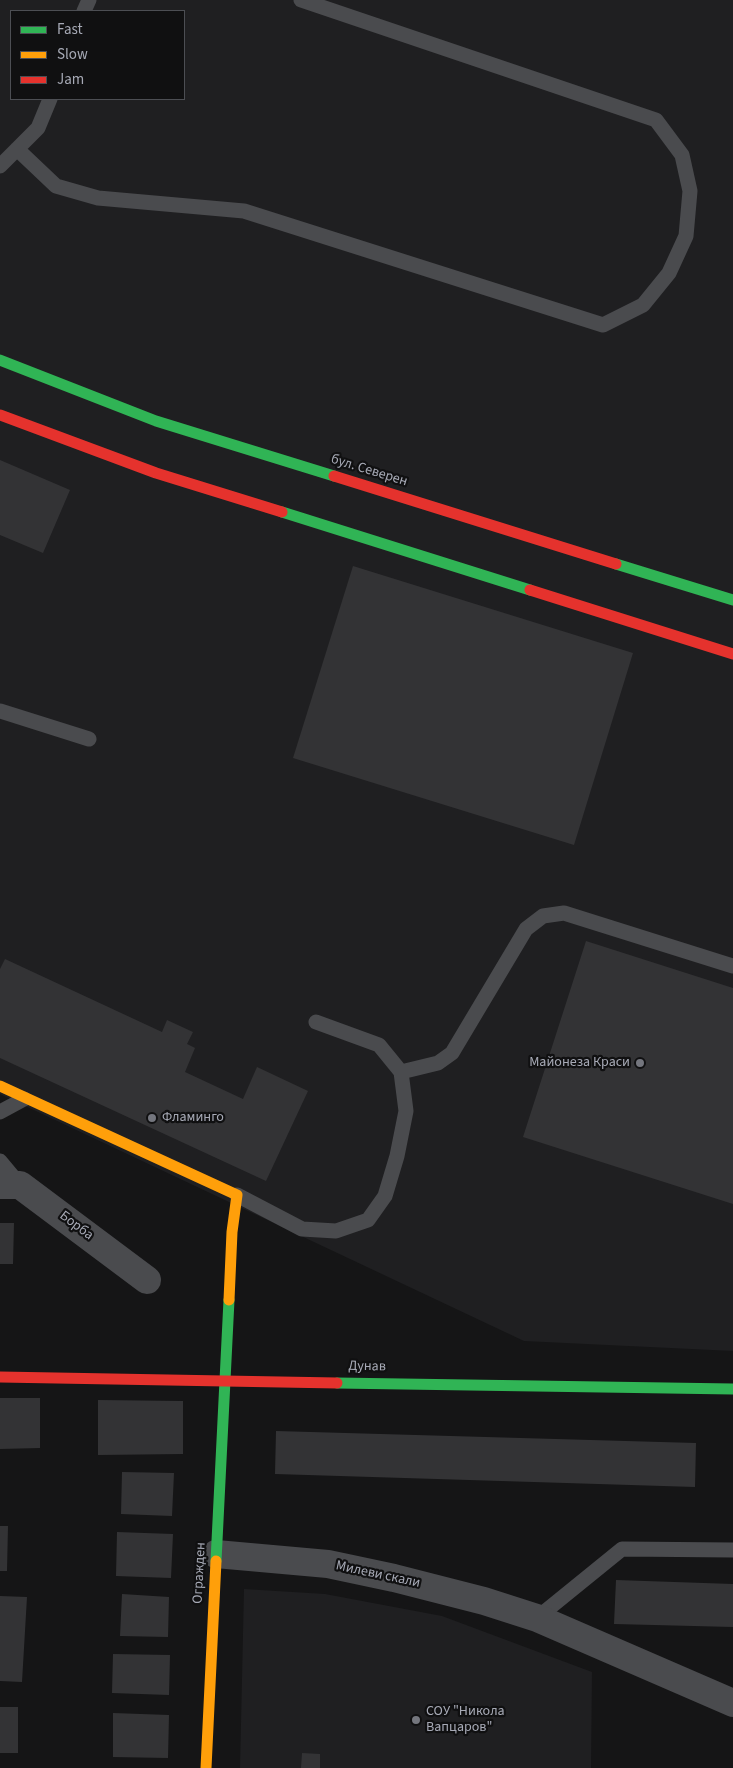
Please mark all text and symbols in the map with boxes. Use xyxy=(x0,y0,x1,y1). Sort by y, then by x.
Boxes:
legend xyxy=(10,10,185,100)
text: Fast xyxy=(57,19,83,40)
text: Slow xyxy=(57,44,88,65)
text: Jam xyxy=(57,69,84,90)
street label: бул. Северен xyxy=(329,451,409,491)
place label: Майонеза Краси xyxy=(529,1055,630,1071)
marker: Майонеза Краси xyxy=(634,1057,646,1069)
place label: Фламинго xyxy=(162,1110,224,1126)
marker: Фламинго xyxy=(146,1112,158,1124)
street label: Борба xyxy=(56,1208,96,1244)
street label: Дунав xyxy=(348,1358,386,1376)
street label: Огражден xyxy=(190,1542,210,1604)
street label: Милеви скали xyxy=(334,1558,422,1592)
place label: СОУ "Никола Вапцаров" xyxy=(426,1704,505,1736)
marker: СОУ "Никола Вапцаров" xyxy=(410,1714,422,1726)

